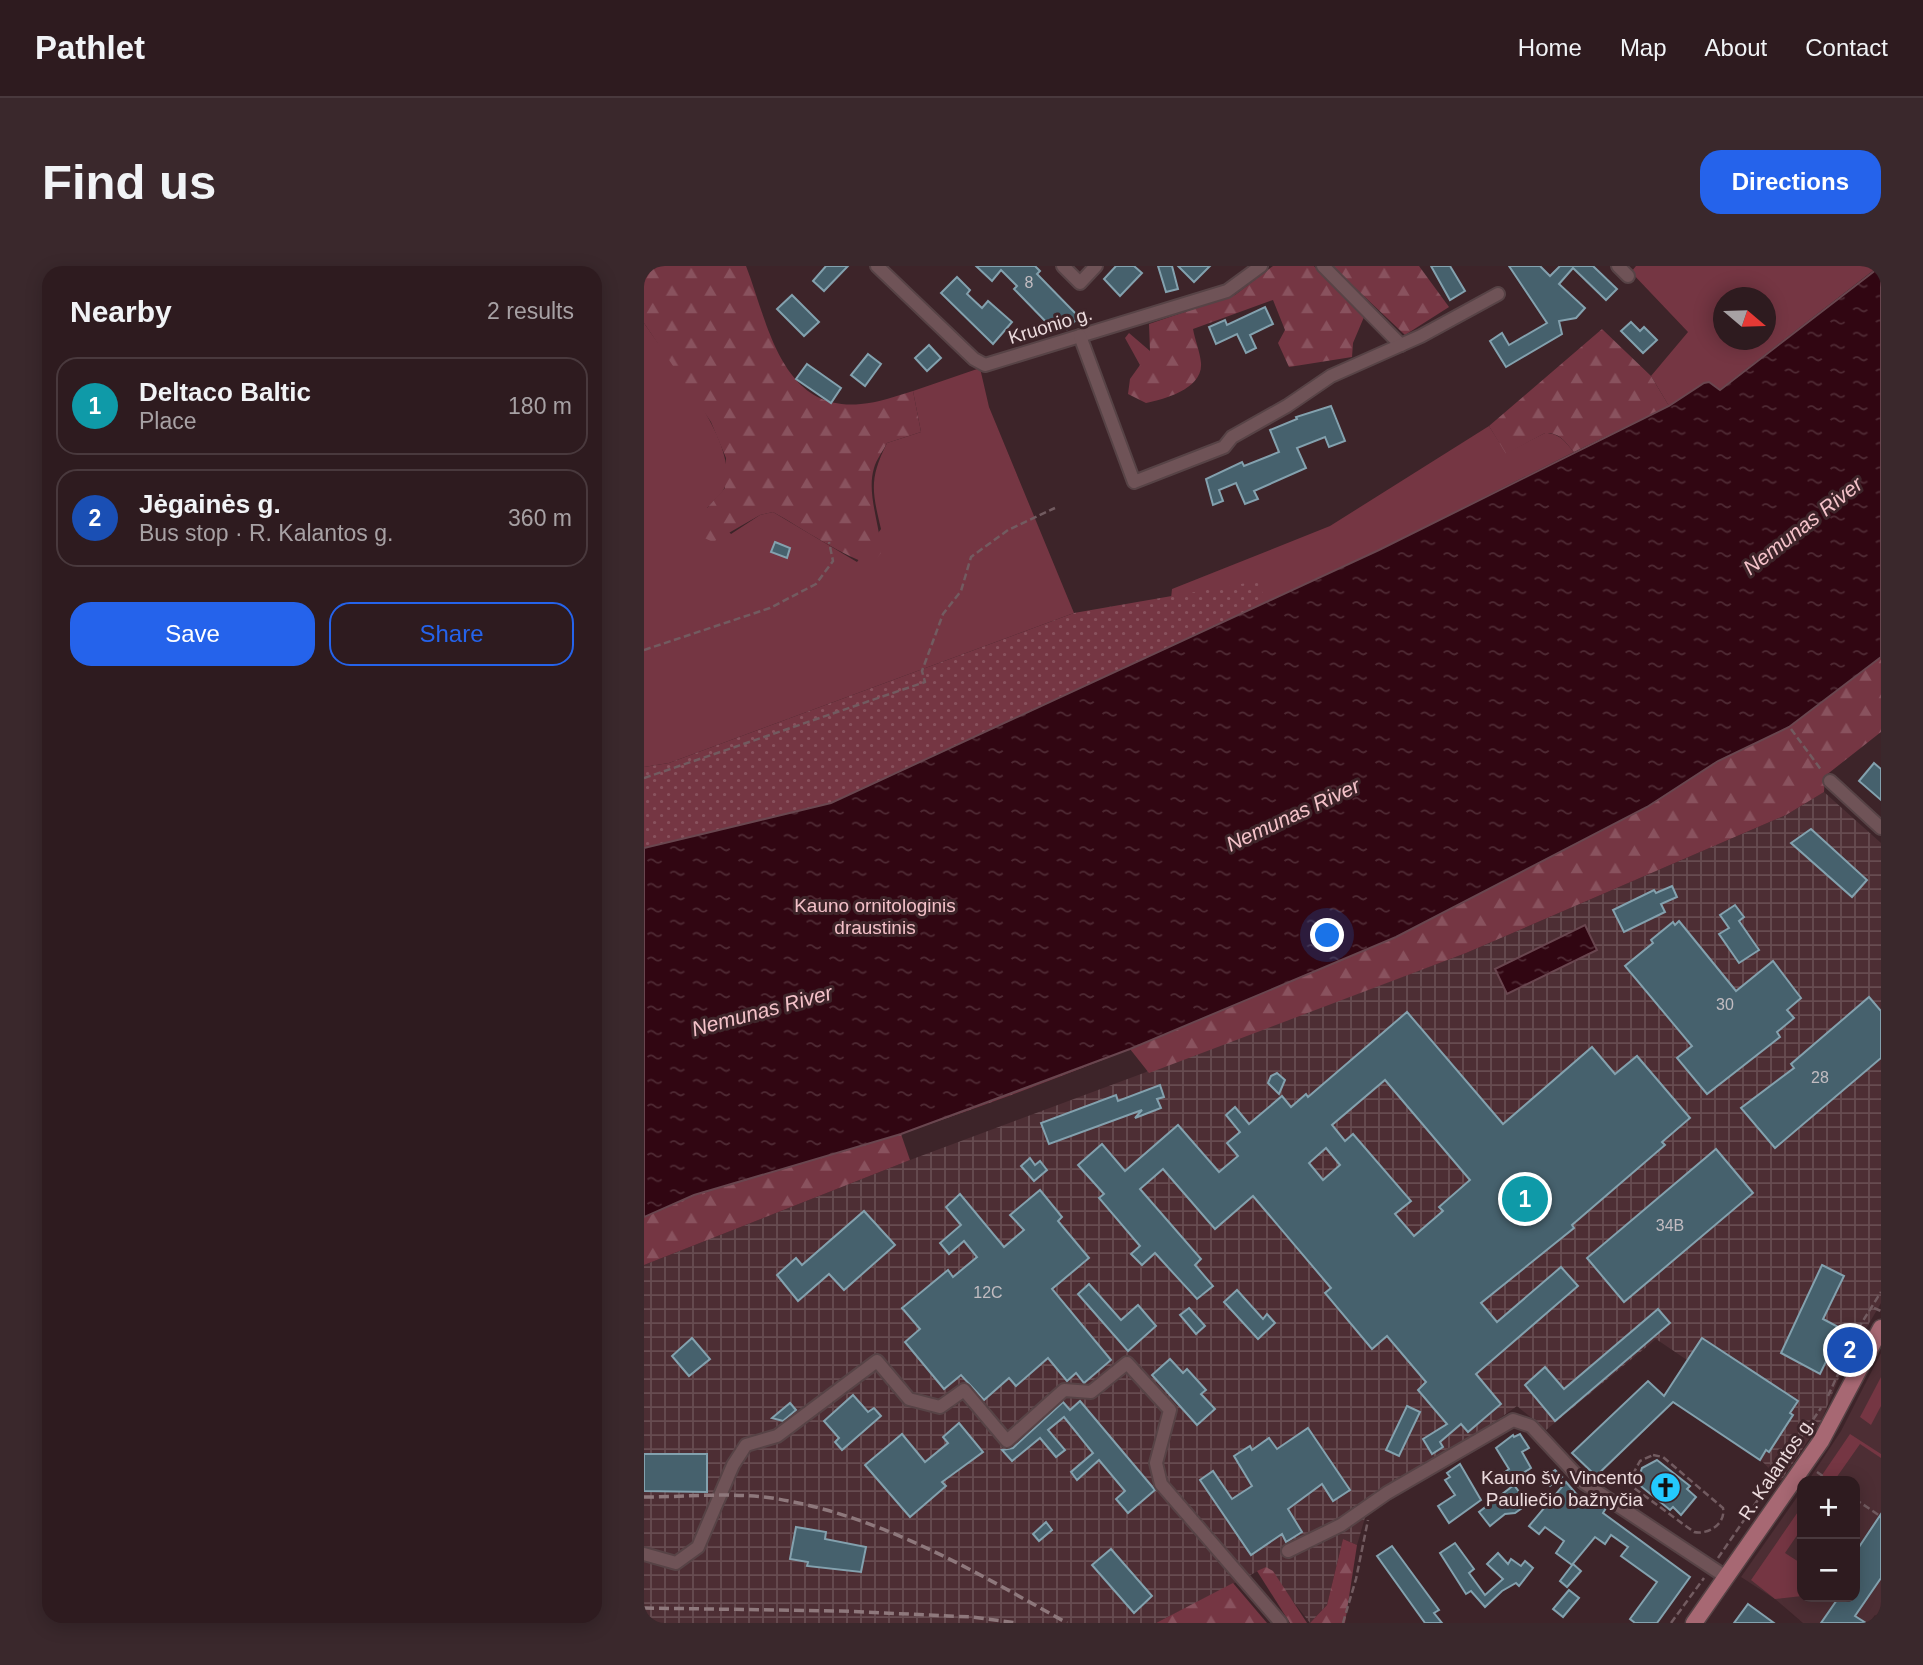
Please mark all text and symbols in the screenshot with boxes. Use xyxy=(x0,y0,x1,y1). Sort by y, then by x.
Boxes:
text: Pathlet xyxy=(35,29,145,66)
text: Home xyxy=(1518,34,1582,61)
text: Map xyxy=(1620,34,1667,61)
text: About xyxy=(1705,34,1767,61)
text: Contact xyxy=(1805,34,1888,61)
button: Directions xyxy=(1700,150,1881,214)
text: Find us xyxy=(42,155,216,209)
house number: 8 xyxy=(1025,274,1034,291)
north arrow xyxy=(1713,287,1776,350)
text: Nearby xyxy=(70,295,172,328)
text: 2 results xyxy=(487,298,574,324)
street label: Kruonio g. xyxy=(1006,303,1095,348)
text: Deltaco Baltic xyxy=(139,377,311,407)
text: 1 xyxy=(89,393,101,419)
text: 180 m xyxy=(508,393,572,419)
text: Place xyxy=(139,408,197,434)
water label: Nemunas River xyxy=(1739,471,1868,579)
text: Jėgainės g. xyxy=(139,489,281,519)
text: 2 xyxy=(89,505,101,531)
text: 360 m xyxy=(508,505,572,531)
text: Bus stop · R. Kalantos g. xyxy=(139,520,393,546)
button: Save xyxy=(70,602,315,666)
button: Share xyxy=(329,602,574,666)
water label: Nemunas River xyxy=(1222,773,1364,856)
park label: Kauno ornitologinis draustinis xyxy=(794,895,956,938)
your location xyxy=(1310,918,1344,952)
water label: Nemunas River xyxy=(689,980,836,1040)
house number: 30 xyxy=(1716,996,1734,1013)
house number: 28 xyxy=(1811,1069,1829,1086)
pin: 1 xyxy=(1502,1173,1548,1225)
house number: 34B xyxy=(1656,1217,1684,1234)
house number: 12C xyxy=(973,1284,1003,1301)
pin: 2 xyxy=(1827,1324,1873,1376)
street label: R. Kalantos g. xyxy=(1734,1413,1818,1524)
place label: Kauno šv. Vincento Pauliečio bažnyčia xyxy=(1481,1467,1643,1510)
church icon: Kauno šv. Vincento Pauliečio bažnyčia xyxy=(1649,1471,1683,1505)
map controls xyxy=(1797,1476,1860,1602)
button: + xyxy=(1797,1476,1860,1539)
button: − xyxy=(1797,1539,1860,1602)

